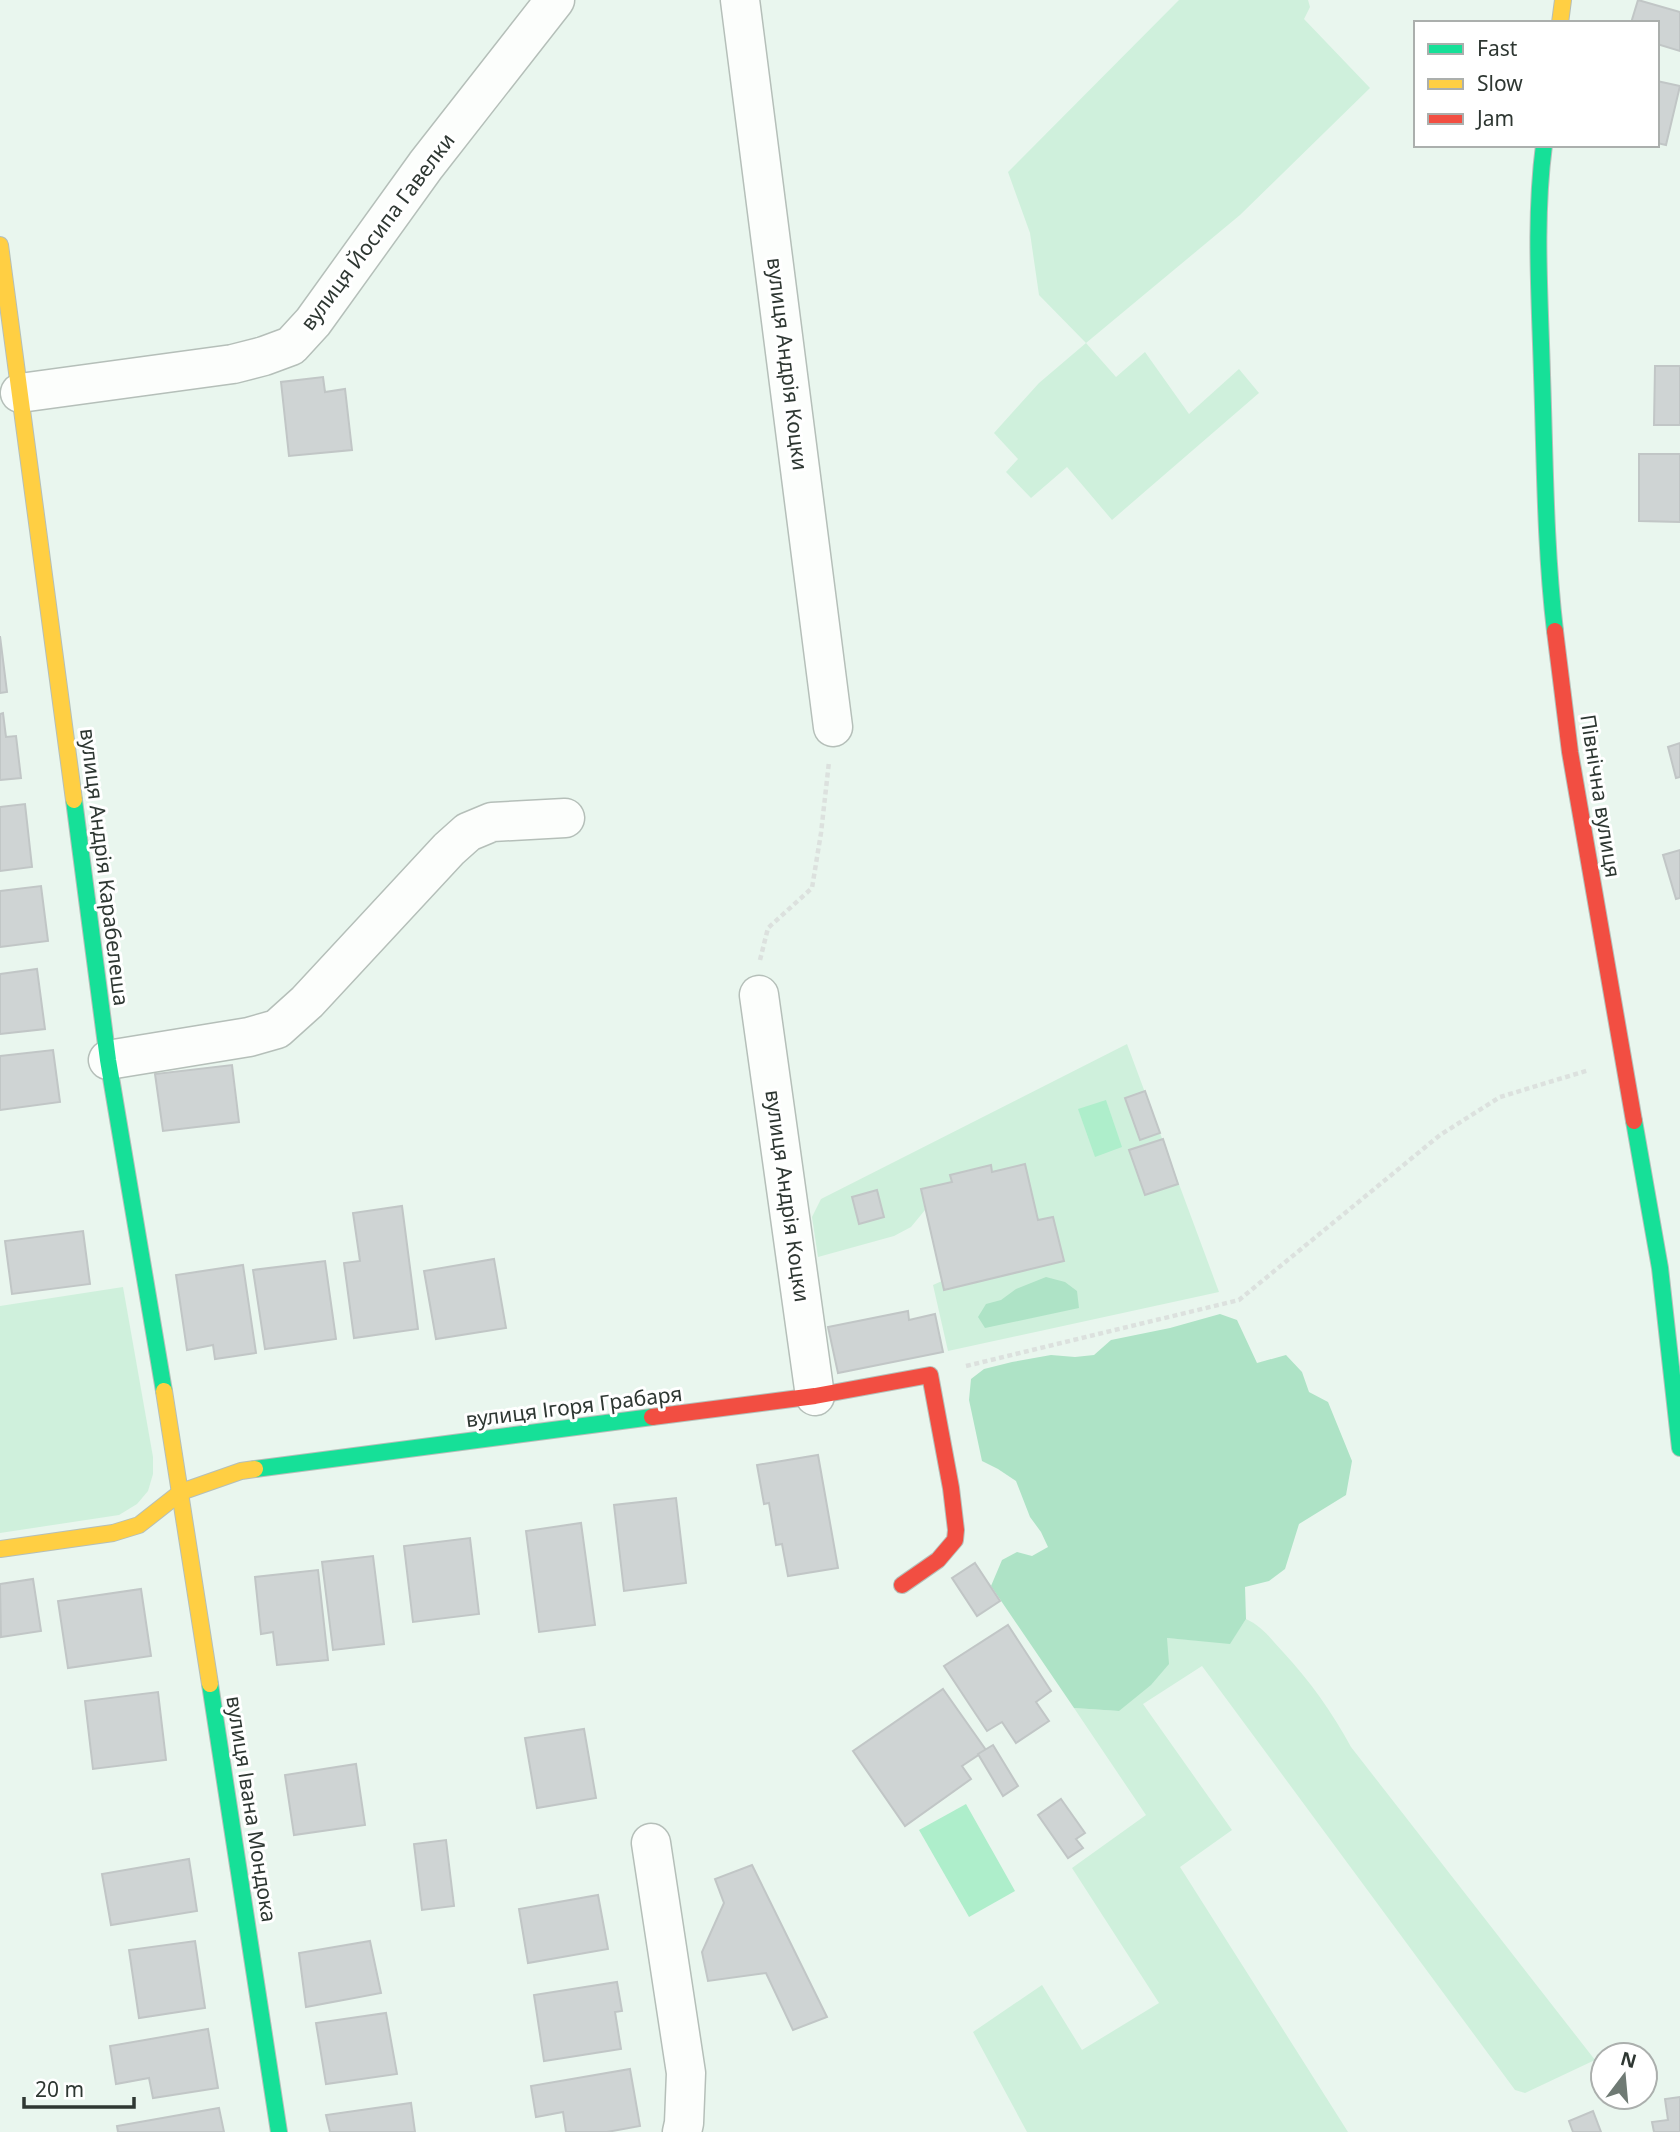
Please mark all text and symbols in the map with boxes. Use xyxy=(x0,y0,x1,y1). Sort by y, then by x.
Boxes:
legend xyxy=(1414,21,1659,147)
text: Fast xyxy=(1477,34,1518,62)
text: Slow xyxy=(1477,69,1523,97)
text: Jam xyxy=(1475,104,1514,132)
street label: вулиця Йосипа Гавелки xyxy=(294,127,461,336)
street label: вулиця Андрія Коцки xyxy=(761,256,815,472)
street label: Північна вулиця xyxy=(1574,712,1628,880)
street label: вулиця Андрія Карабелеша xyxy=(74,727,136,1007)
street label: вулиця Андрія Коцки xyxy=(759,1088,817,1304)
street label: вулиця Ігоря Грабаря xyxy=(464,1379,684,1433)
street label: вулиця Івана Мондока xyxy=(220,1694,284,1924)
north arrow xyxy=(1589,2041,1659,2111)
text: N xyxy=(1618,2045,1640,2074)
scale bar xyxy=(24,2066,135,2110)
text: 20 m xyxy=(35,2075,84,2103)

